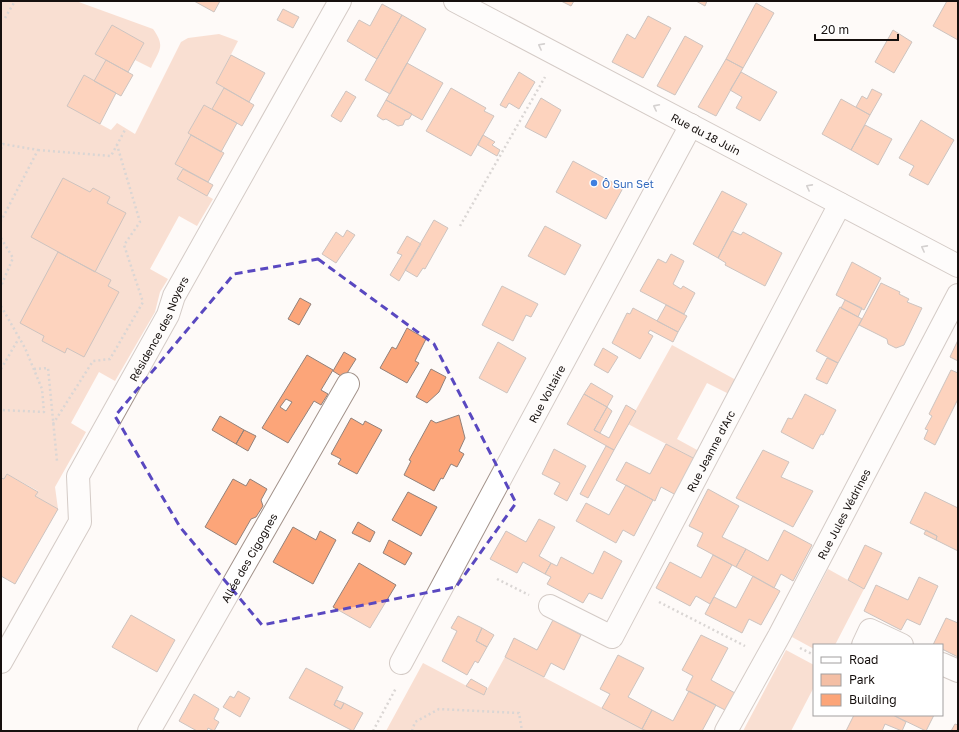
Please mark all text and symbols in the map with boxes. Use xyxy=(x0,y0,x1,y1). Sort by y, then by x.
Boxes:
scale bar xyxy=(815,16,898,42)
text: 20 m xyxy=(821,22,849,37)
one-way arrow xyxy=(538,44,545,51)
one-way arrow xyxy=(653,104,660,112)
street label: Rue du 18 Juin xyxy=(669,110,743,157)
place label: Ô Sun Set xyxy=(602,177,654,190)
marker: Ô Sun Set xyxy=(589,178,599,188)
one-way arrow xyxy=(805,184,813,192)
one-way arrow xyxy=(920,245,928,252)
street label: Résidence des Noyers xyxy=(126,273,191,383)
street label: Rue Voltaire xyxy=(525,362,567,425)
street label: Rue Jeanne d'Arc xyxy=(683,408,737,494)
street label: Rue Jules Védrines xyxy=(814,466,872,561)
street label: Allée des Cigognes xyxy=(218,510,279,605)
legend xyxy=(813,644,943,716)
text: Road xyxy=(849,652,878,667)
text: Park xyxy=(849,672,875,687)
text: Building xyxy=(849,692,897,707)

